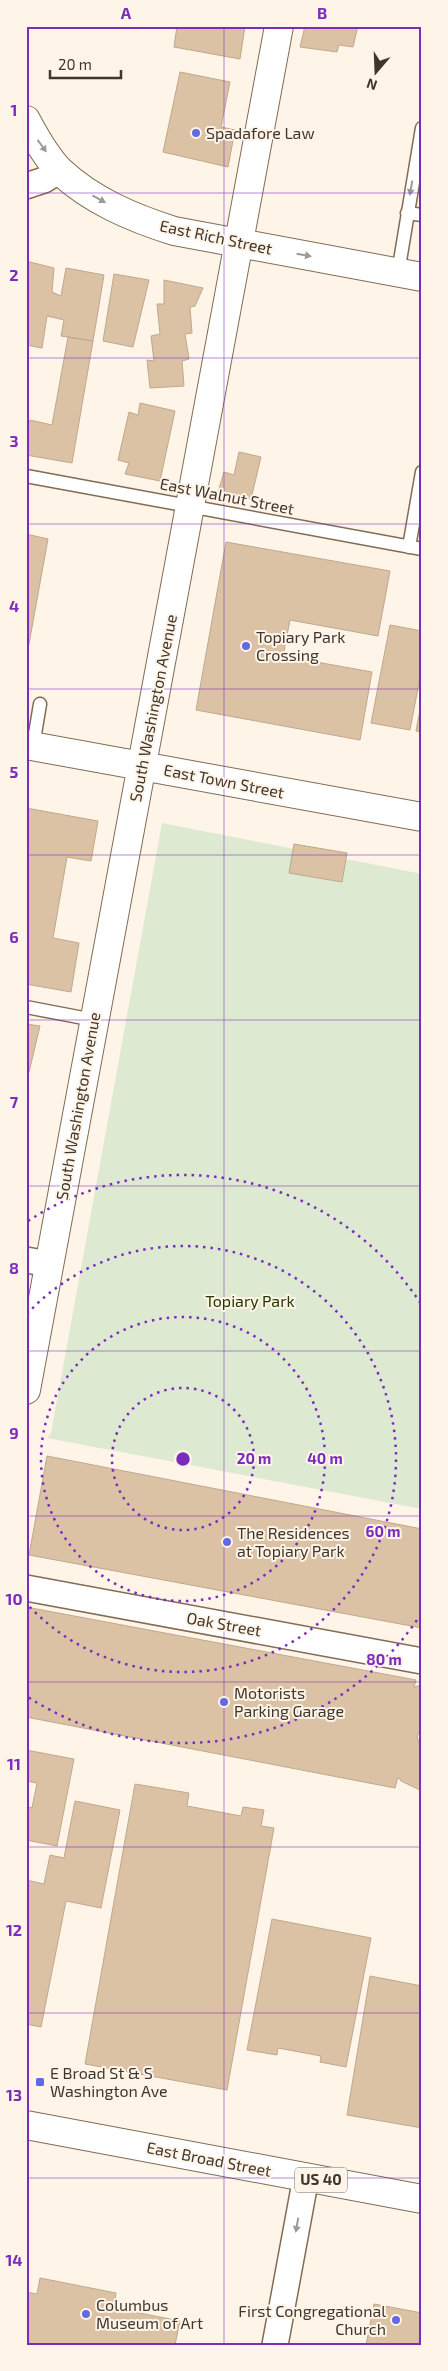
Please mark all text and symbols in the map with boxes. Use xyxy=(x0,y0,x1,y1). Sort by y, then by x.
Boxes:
text: A xyxy=(121,3,132,22)
text: B xyxy=(317,3,327,22)
scale bar xyxy=(50,48,121,80)
north arrow xyxy=(350,48,400,98)
text: 20 m xyxy=(58,55,92,73)
text: N xyxy=(364,75,379,94)
text: 1 xyxy=(11,100,17,119)
place label: Spadafore Law xyxy=(206,123,315,142)
marker: Spadafore Law xyxy=(190,127,202,139)
one-way arrow xyxy=(36,139,47,152)
one-way arrow xyxy=(407,180,415,196)
one-way arrow xyxy=(91,195,106,203)
street label: East Rich Street xyxy=(158,215,274,258)
one-way arrow xyxy=(297,252,313,260)
text: 2 xyxy=(9,265,19,284)
text: 3 xyxy=(9,431,19,450)
street label: East Walnut Street xyxy=(158,473,296,518)
text: 4 xyxy=(9,596,19,615)
street label: South Washington Avenue xyxy=(125,613,180,803)
place label: Topiary Park Crossing xyxy=(256,627,345,664)
marker: Topiary Park Crossing xyxy=(240,640,252,652)
street label: East Town Street xyxy=(162,760,286,801)
text: 5 xyxy=(10,762,19,781)
text: 6 xyxy=(9,927,19,946)
street label: South Washington Avenue xyxy=(52,1010,103,1201)
text: 7 xyxy=(10,1092,19,1111)
text: 8 xyxy=(9,1258,19,1277)
park label: Topiary Park xyxy=(205,1291,295,1310)
text: 9 xyxy=(9,1423,19,1442)
text: 20 m xyxy=(237,1449,271,1467)
text: 40 m xyxy=(307,1449,343,1467)
centre of rings xyxy=(174,1450,192,1468)
text: 60 m xyxy=(366,1522,400,1540)
place label: The Residences at Topiary Park xyxy=(237,1523,350,1560)
marker: The Residences at Topiary Park xyxy=(221,1536,233,1548)
text: 10 xyxy=(5,1589,23,1608)
street label: Oak Street xyxy=(185,1608,263,1639)
text: 80 m xyxy=(366,1650,402,1668)
place label: Motorists Parking Garage xyxy=(234,1683,344,1720)
marker: Motorists Parking Garage xyxy=(218,1696,230,1708)
text: 11 xyxy=(7,1754,21,1773)
text: 12 xyxy=(6,1920,22,1939)
place label: E Broad St & S Washington Ave xyxy=(50,2063,168,2100)
marker: E Broad St & S Washington Ave xyxy=(34,2076,46,2088)
text: 13 xyxy=(6,2085,22,2104)
street label: East Broad Street xyxy=(145,2137,273,2180)
road number: US 40 xyxy=(295,2168,347,2192)
one-way arrow xyxy=(293,2218,301,2234)
text: 14 xyxy=(5,2250,23,2269)
place label: Columbus Museum of Art xyxy=(96,2295,203,2332)
place label: First Congregational Church xyxy=(238,2301,386,2338)
marker: Columbus Museum of Art xyxy=(80,2308,92,2320)
marker: First Congregational Church xyxy=(390,2314,402,2326)

